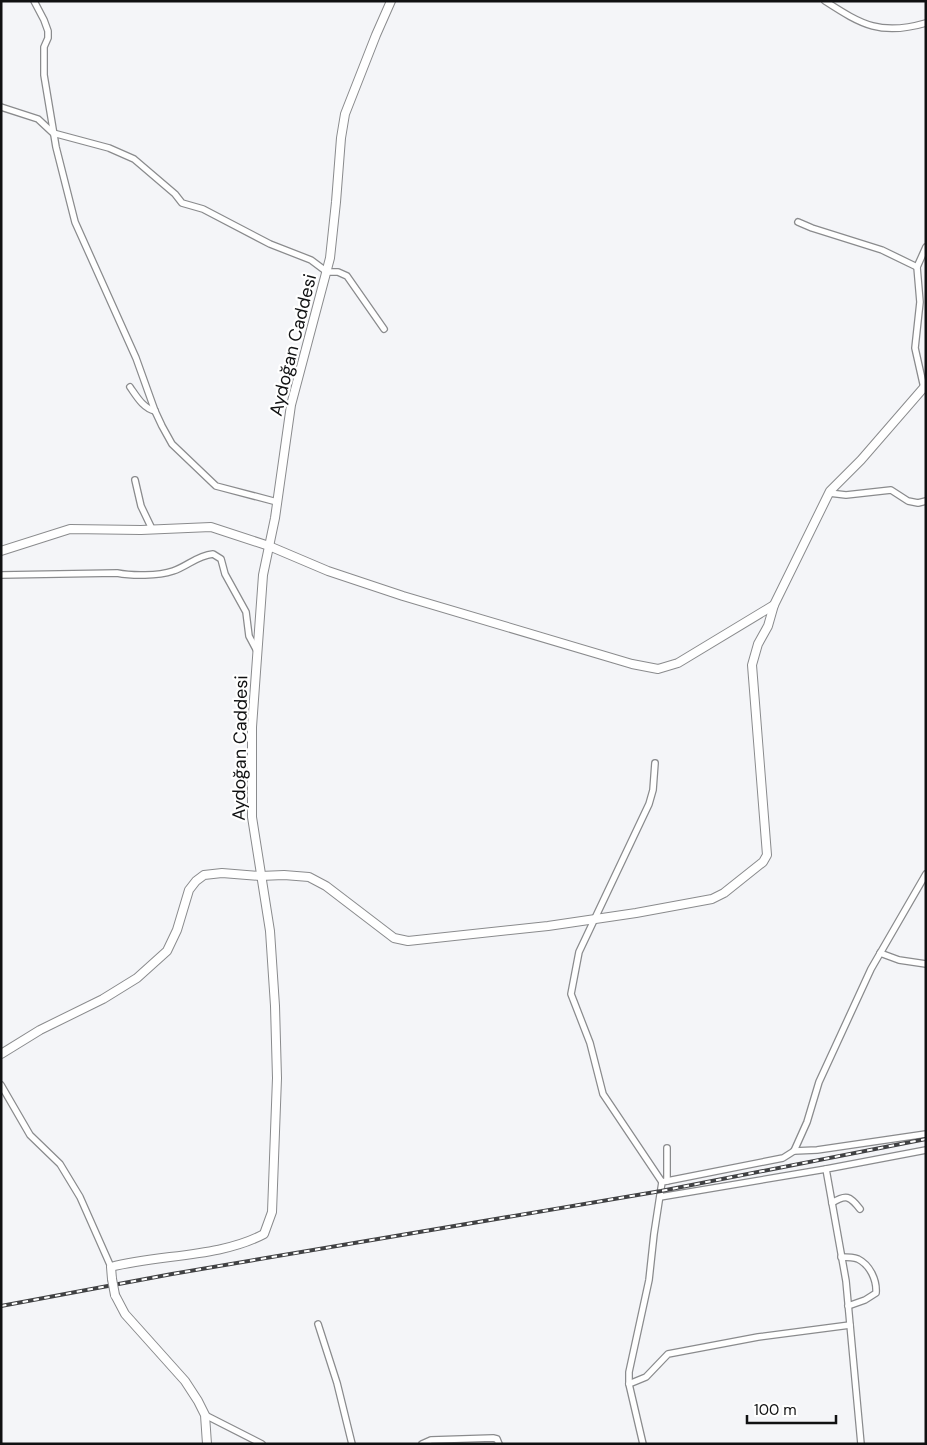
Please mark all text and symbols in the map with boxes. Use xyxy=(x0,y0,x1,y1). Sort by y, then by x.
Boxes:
street label: Aydoğan Caddesi xyxy=(264,272,322,418)
street label: Aydoğan Caddesi xyxy=(227,675,253,821)
scale bar xyxy=(747,1392,836,1424)
text: 100 m xyxy=(754,1400,797,1420)

